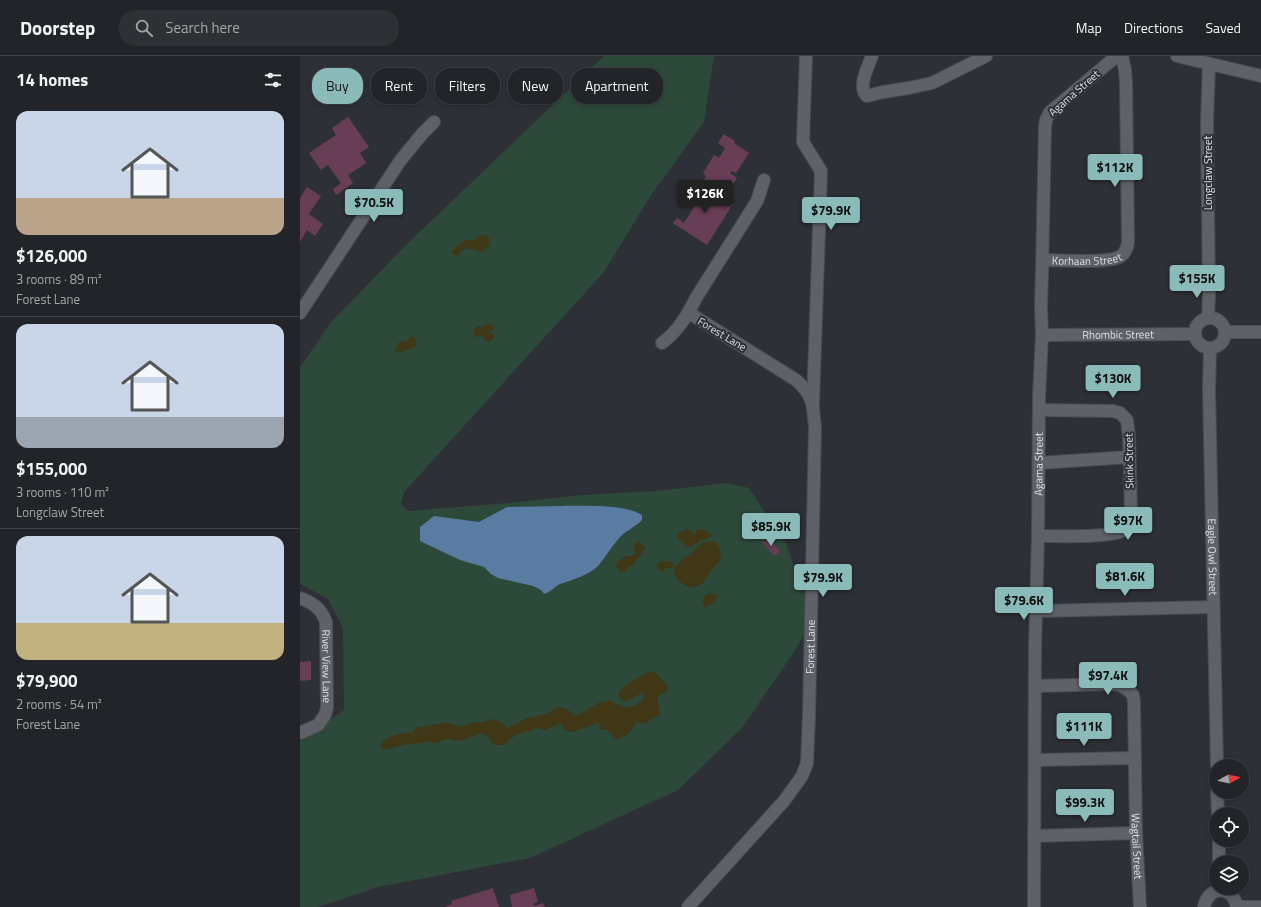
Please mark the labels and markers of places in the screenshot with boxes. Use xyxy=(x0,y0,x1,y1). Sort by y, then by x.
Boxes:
pin: $112K xyxy=(1087,154,1143,188)
pin: $126K xyxy=(677,180,733,214)
pin: $70.5K xyxy=(341,189,407,223)
pin: $79.9K xyxy=(798,197,864,231)
pin: $155K xyxy=(1169,265,1225,299)
pin: $130K xyxy=(1085,365,1141,399)
pin: $97K xyxy=(1104,507,1152,541)
pin: $85.9K xyxy=(738,513,804,547)
pin: $81.6K xyxy=(1092,563,1158,597)
pin: $79.9K xyxy=(790,564,856,598)
pin: $79.6K xyxy=(991,587,1057,621)
pin: $97.4K xyxy=(1075,662,1141,696)
pin: $111K xyxy=(1056,713,1112,747)
pin: $99.3K xyxy=(1052,789,1118,823)

